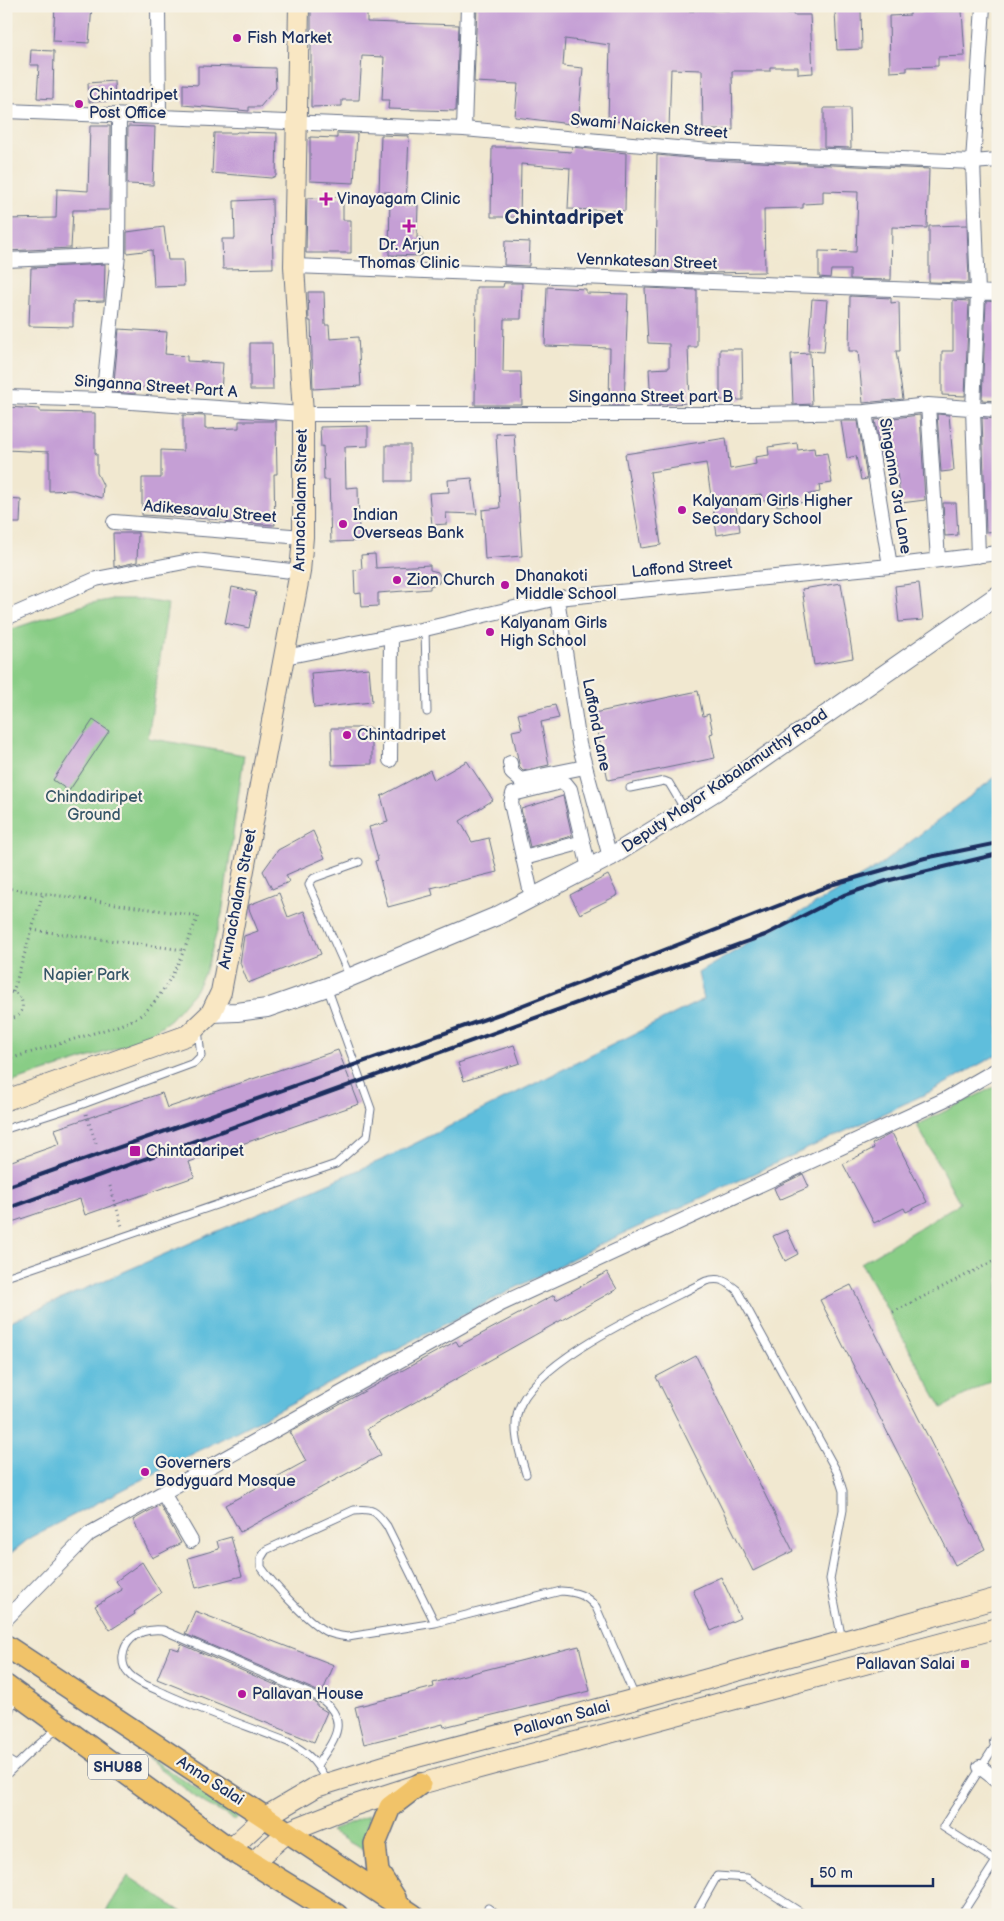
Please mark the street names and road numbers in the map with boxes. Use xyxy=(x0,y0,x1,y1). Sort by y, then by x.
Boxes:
street label: Swami Naicken Street xyxy=(569,111,729,143)
street label: Vennkatesan Street xyxy=(576,250,718,274)
street label: Singanna Street Part A xyxy=(74,372,238,402)
street label: Singanna Street part B xyxy=(569,388,733,407)
street label: Singanna 3rd Lane xyxy=(875,417,915,556)
street label: Arunachalam Street xyxy=(290,428,312,571)
street label: Adikesavalu Street xyxy=(143,497,277,527)
street label: Laffond Street xyxy=(631,554,733,582)
street label: Laffond Lane xyxy=(578,677,614,773)
street label: Deputy Mayor Kabalamurthy Road xyxy=(619,705,831,857)
street label: Arunachalam Street xyxy=(215,827,261,971)
street label: Pallavan Salai xyxy=(512,1697,612,1741)
street label: Anna Salai xyxy=(173,1752,247,1810)
road number: SHU88 xyxy=(88,1754,148,1780)

